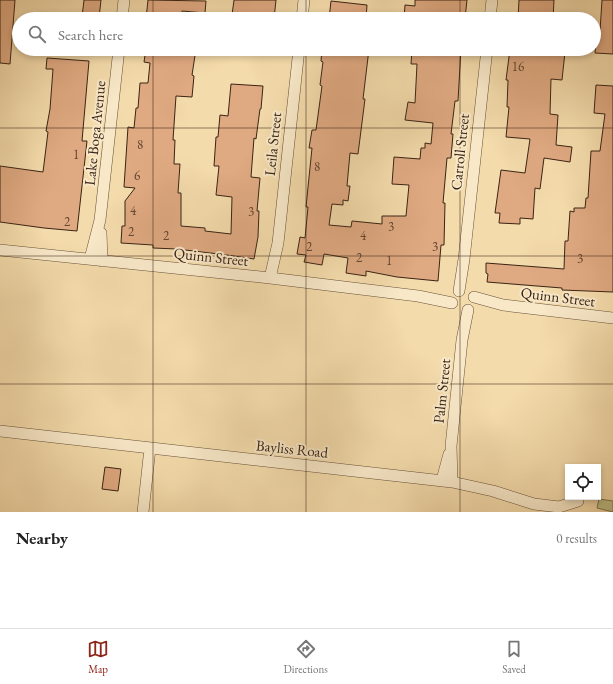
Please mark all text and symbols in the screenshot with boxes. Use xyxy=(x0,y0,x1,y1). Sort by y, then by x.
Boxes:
search box xyxy=(12,12,601,56)
icon: search xyxy=(26,23,48,45)
text: Search here xyxy=(58,25,123,44)
house number: 16 xyxy=(512,58,524,75)
street label: Lake Boga Avenue xyxy=(80,79,109,186)
street label: Leila Street xyxy=(260,111,285,177)
street label: Carroll Street xyxy=(446,112,473,191)
house number: 8 xyxy=(137,136,143,153)
house number: 1 xyxy=(73,146,79,163)
house number: 8 xyxy=(314,158,320,175)
house number: 6 xyxy=(134,167,140,184)
house number: 4 xyxy=(130,202,137,219)
house number: 3 xyxy=(248,203,254,220)
house number: 2 xyxy=(64,213,71,230)
house number: 3 xyxy=(388,218,394,235)
house number: 2 xyxy=(128,223,135,240)
house number: 2 xyxy=(163,227,170,244)
house number: 4 xyxy=(360,227,367,244)
house number: 2 xyxy=(306,238,313,255)
house number: 3 xyxy=(432,238,438,255)
street label: Quinn Street xyxy=(173,243,250,270)
house number: 2 xyxy=(356,249,363,266)
house number: 3 xyxy=(577,250,583,267)
house number: 1 xyxy=(386,252,392,269)
street label: Quinn Street xyxy=(520,283,597,311)
street label: Palm Street xyxy=(429,357,454,424)
street label: Bayliss Road xyxy=(255,435,330,462)
map controls xyxy=(565,464,601,500)
button: locate xyxy=(565,464,601,500)
text: Nearby xyxy=(16,527,68,549)
text: 0 results xyxy=(556,530,597,547)
tab: Map xyxy=(87,638,109,676)
tab: Directions xyxy=(284,638,328,676)
tab: Saved xyxy=(502,638,526,676)

